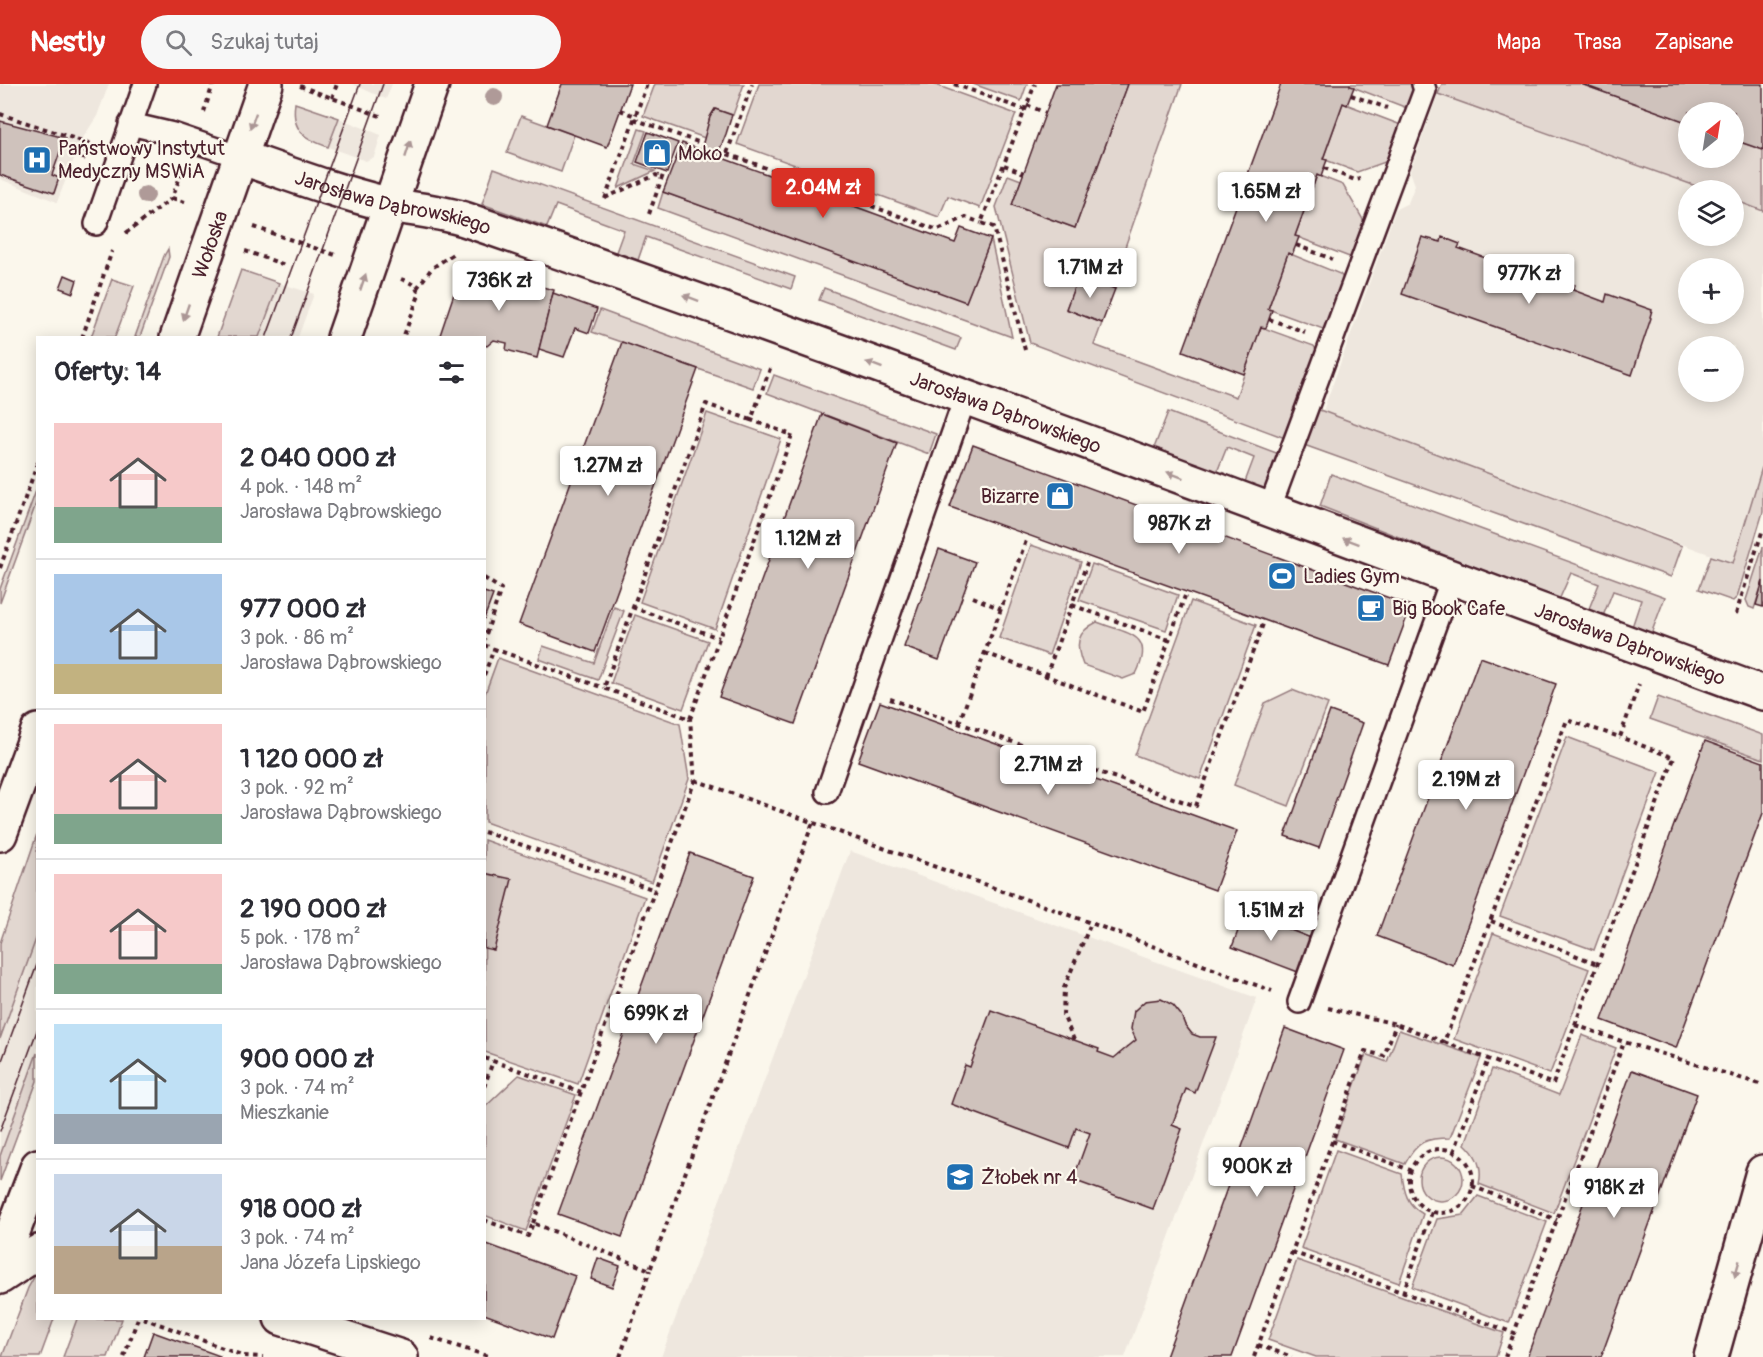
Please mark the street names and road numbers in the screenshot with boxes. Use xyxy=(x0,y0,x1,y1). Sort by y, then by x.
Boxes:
street label: Jarosława Dąbrowskiego xyxy=(292,165,495,240)
street label: Wołoska xyxy=(186,207,233,282)
street label: Jarosława Dąbrowskiego xyxy=(907,366,1105,459)
street label: Jarosława Dąbrowskiego xyxy=(1531,597,1729,691)

